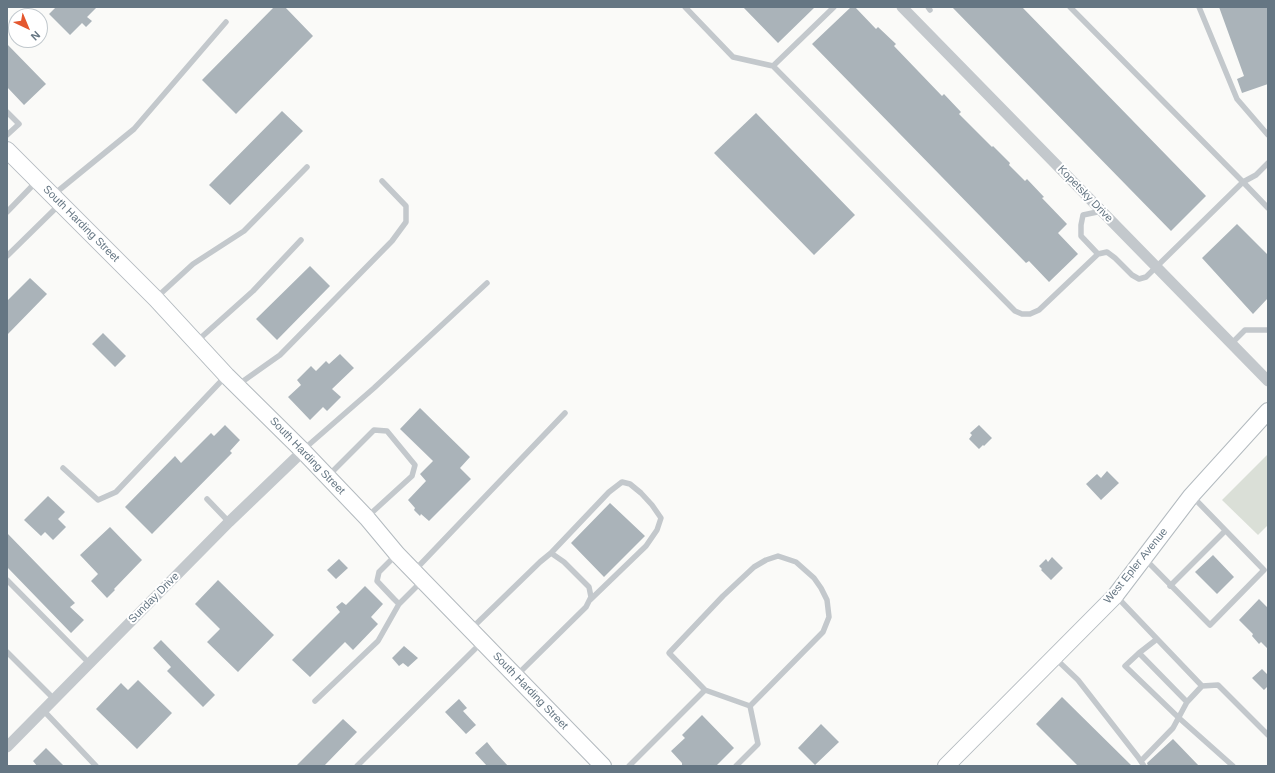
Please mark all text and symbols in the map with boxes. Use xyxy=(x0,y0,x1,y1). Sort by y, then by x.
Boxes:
north arrow xyxy=(8,8,48,48)
text: N xyxy=(29,29,43,43)
street label: Kopetsky Drive xyxy=(1055,163,1115,225)
street label: South Harding Street xyxy=(40,183,122,265)
street label: South Harding Street xyxy=(267,414,347,498)
street label: West Epler Avenue xyxy=(1101,525,1171,607)
street label: Sunday Drive xyxy=(126,570,182,626)
street label: South Harding Street xyxy=(490,649,570,733)

